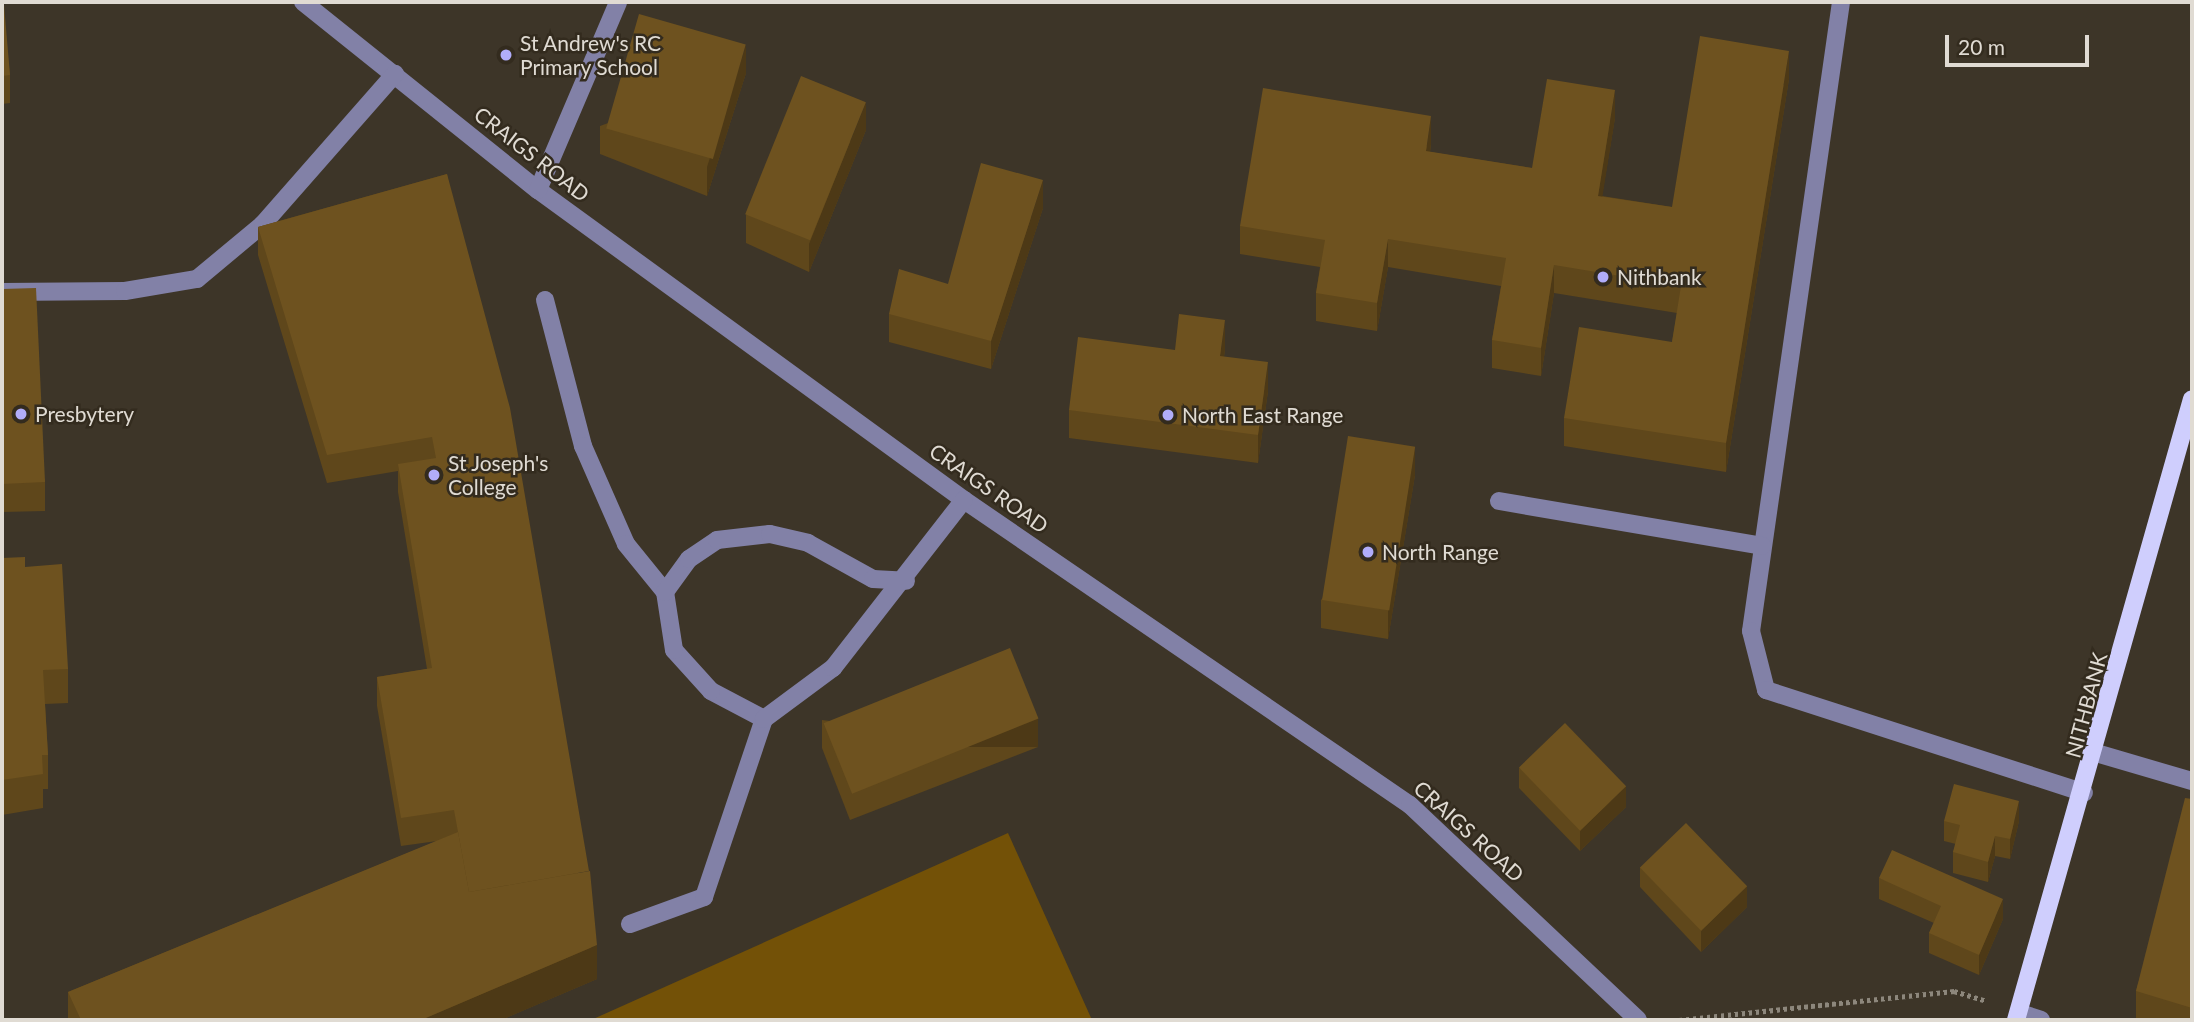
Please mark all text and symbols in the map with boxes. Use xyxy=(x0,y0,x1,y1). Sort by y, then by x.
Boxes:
scale bar xyxy=(1949,21,2092,65)
place label: St Andrew's RC Primary School xyxy=(520,30,662,80)
text: 20 m xyxy=(1958,34,2005,59)
marker: St Andrew's RC Primary School xyxy=(498,47,514,63)
street label: CRAIGS ROAD xyxy=(469,101,595,207)
place label: Nithbank xyxy=(1617,264,1702,290)
marker: Nithbank xyxy=(1595,269,1611,285)
place label: Presbytery xyxy=(35,401,134,427)
place label: North East Range xyxy=(1182,402,1343,428)
marker: Presbytery xyxy=(13,406,29,422)
marker: North East Range xyxy=(1160,407,1176,423)
street label: CRAIGS ROAD xyxy=(925,438,1053,538)
place label: St Joseph's College xyxy=(448,450,549,500)
marker: St Joseph's College xyxy=(426,467,442,483)
place label: North Range xyxy=(1382,539,1499,565)
marker: North Range xyxy=(1360,544,1376,560)
street label: NITHBANK xyxy=(2060,650,2112,760)
street label: CRAIGS ROAD xyxy=(1409,775,1529,887)

